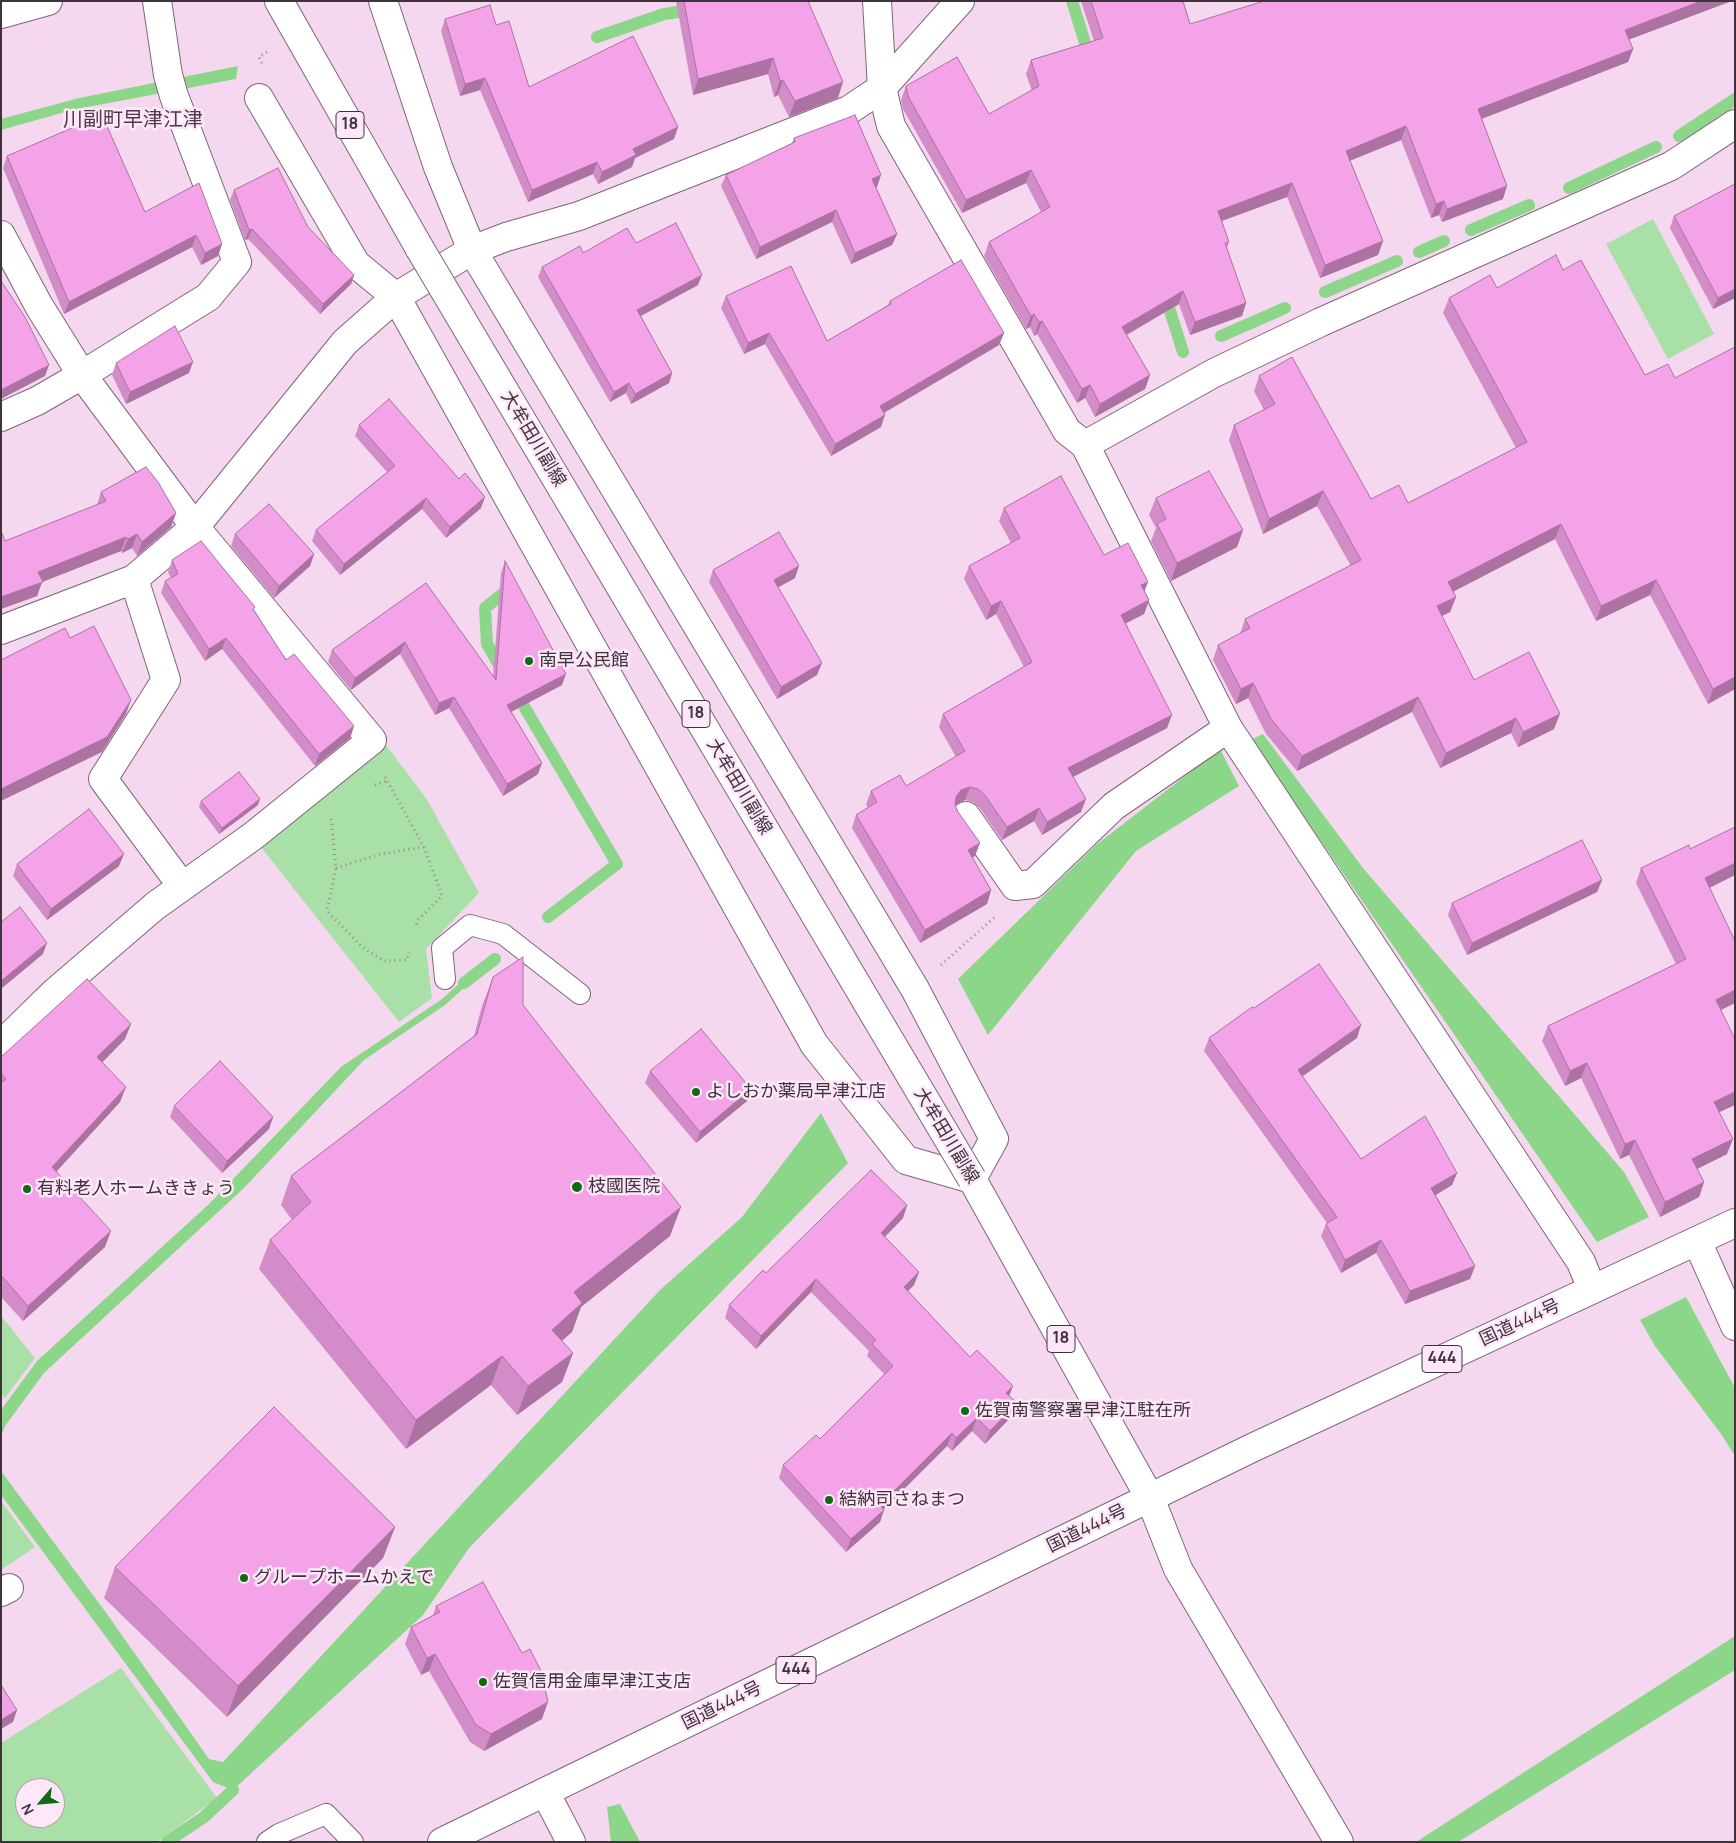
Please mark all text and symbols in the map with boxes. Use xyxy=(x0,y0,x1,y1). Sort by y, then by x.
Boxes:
district label: 川副町早津江津 xyxy=(63,108,203,132)
road number: 18 xyxy=(336,112,364,138)
street label: 大牟田川副線 xyxy=(496,387,570,491)
place label: 南早公民館 xyxy=(539,650,629,672)
marker: 南早公民館 xyxy=(523,655,535,667)
road number: 18 xyxy=(682,701,710,728)
street label: 大牟田川副線 xyxy=(702,735,776,839)
place label: よしおか薬局早津江店 xyxy=(706,1081,886,1103)
street label: 大牟田川副線 xyxy=(909,1084,983,1188)
marker: よしおか薬局早津江店 xyxy=(690,1086,702,1098)
place label: 枝國医院 xyxy=(588,1176,660,1198)
place label: 有料老人ホームききょう xyxy=(37,1178,235,1200)
marker: 枝國医院 xyxy=(570,1180,584,1194)
marker: 有料老人ホームききょう xyxy=(21,1183,33,1195)
street label: 国道444号 xyxy=(1476,1295,1564,1351)
road number: 18 xyxy=(1047,1326,1075,1352)
road number: 444 xyxy=(1422,1346,1462,1372)
place label: 佐賀南警察署早津江駐在所 xyxy=(975,1400,1191,1422)
marker: 佐賀南警察署早津江駐在所 xyxy=(959,1405,971,1417)
place label: 結納司さねまつ xyxy=(839,1489,965,1511)
marker: 結納司さねまつ xyxy=(823,1494,835,1506)
street label: 国道444号 xyxy=(1044,1500,1130,1558)
place label: グループホームかえで xyxy=(254,1567,434,1589)
marker: グループホームかえで xyxy=(238,1572,250,1584)
road number: 444 xyxy=(776,1656,816,1684)
place label: 佐賀信用金庫早津江支店 xyxy=(493,1671,691,1693)
marker: 佐賀信用金庫早津江支店 xyxy=(477,1676,489,1688)
street label: 国道444号 xyxy=(679,1677,765,1735)
north arrow xyxy=(15,1778,65,1828)
text: N xyxy=(16,1801,38,1818)

